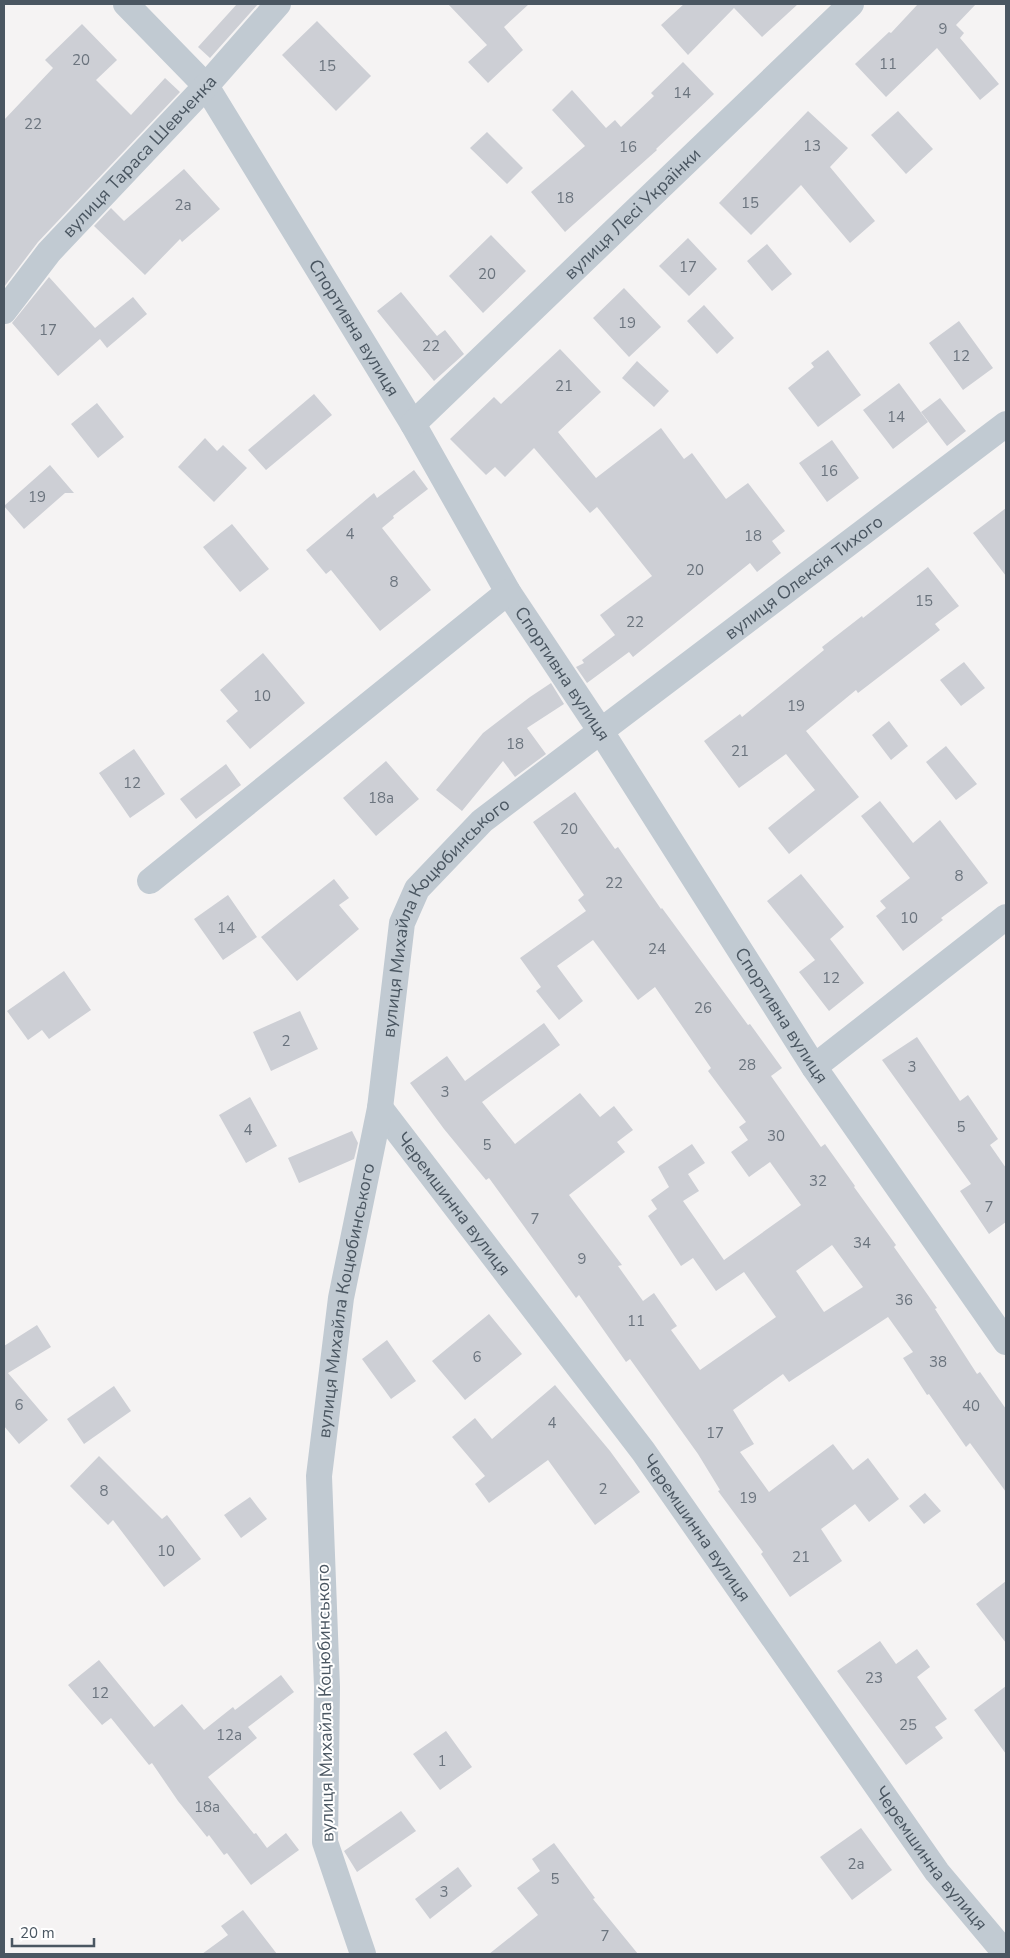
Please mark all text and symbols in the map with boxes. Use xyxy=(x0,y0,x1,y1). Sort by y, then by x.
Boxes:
house number: 9 xyxy=(938,19,948,39)
house number: 20 xyxy=(72,50,90,70)
house number: 11 xyxy=(879,54,897,74)
house number: 15 xyxy=(318,56,336,76)
street label: вулиця Тараса Шевченка xyxy=(57,70,222,243)
house number: 14 xyxy=(673,83,691,103)
house number: 22 xyxy=(24,114,42,134)
house number: 13 xyxy=(803,136,821,156)
house number: 16 xyxy=(619,137,637,157)
street label: вулиця Лесі Українки xyxy=(559,142,706,285)
house number: 18 xyxy=(556,188,574,208)
house number: 15 xyxy=(741,193,759,213)
house number: 2а xyxy=(174,195,192,215)
street label: Спортивна вулиця xyxy=(303,255,405,401)
house number: 17 xyxy=(679,257,697,277)
house number: 20 xyxy=(478,264,496,284)
house number: 19 xyxy=(618,313,636,333)
house number: 17 xyxy=(39,320,57,340)
house number: 22 xyxy=(422,336,440,356)
house number: 12 xyxy=(952,346,970,366)
house number: 21 xyxy=(555,376,573,396)
house number: 14 xyxy=(887,407,905,427)
house number: 16 xyxy=(820,461,838,481)
house number: 19 xyxy=(28,487,46,507)
street label: вулиця Олексія Тихого xyxy=(720,509,888,645)
house number: 4 xyxy=(345,524,355,544)
house number: 18 xyxy=(744,526,762,546)
house number: 20 xyxy=(686,560,704,580)
house number: 8 xyxy=(389,572,399,592)
house number: 15 xyxy=(915,591,933,611)
street label: Спортивна вулиця xyxy=(509,602,616,745)
house number: 22 xyxy=(626,612,644,632)
house number: 10 xyxy=(253,686,271,706)
house number: 19 xyxy=(787,696,805,716)
house number: 18 xyxy=(506,734,524,754)
house number: 21 xyxy=(731,741,749,761)
house number: 12 xyxy=(123,773,141,793)
house number: 18а xyxy=(368,788,394,808)
street label: вулиця Михайла Коцюбинського xyxy=(376,792,515,1039)
house number: 20 xyxy=(560,819,578,839)
house number: 8 xyxy=(954,866,964,886)
house number: 22 xyxy=(605,873,623,893)
house number: 10 xyxy=(900,908,918,928)
house number: 14 xyxy=(217,918,235,938)
house number: 24 xyxy=(648,939,666,959)
street label: Спортивна вулиця xyxy=(729,943,834,1088)
house number: 12 xyxy=(822,968,840,988)
house number: 26 xyxy=(694,998,712,1018)
house number: 2 xyxy=(281,1031,291,1051)
house number: 28 xyxy=(738,1055,756,1075)
house number: 3 xyxy=(907,1057,917,1077)
house number: 3 xyxy=(440,1082,450,1102)
house number: 5 xyxy=(956,1117,966,1137)
house number: 4 xyxy=(243,1120,253,1140)
house number: 30 xyxy=(767,1126,785,1146)
street label: Черемшинна вулиця xyxy=(391,1127,516,1281)
house number: 5 xyxy=(482,1135,492,1155)
street label: вулиця Михайла Коцюбинського xyxy=(312,1161,380,1439)
house number: 32 xyxy=(809,1171,827,1191)
house number: 7 xyxy=(984,1197,994,1217)
house number: 7 xyxy=(530,1209,540,1229)
house number: 34 xyxy=(853,1233,871,1253)
house number: 9 xyxy=(577,1249,587,1269)
house number: 36 xyxy=(895,1290,913,1310)
house number: 11 xyxy=(627,1311,645,1331)
house number: 6 xyxy=(472,1347,482,1367)
house number: 38 xyxy=(929,1352,947,1372)
house number: 6 xyxy=(14,1395,24,1415)
house number: 40 xyxy=(962,1396,980,1416)
house number: 4 xyxy=(547,1413,557,1433)
house number: 17 xyxy=(706,1423,724,1443)
street label: Черемшинна вулиця xyxy=(637,1449,757,1606)
house number: 2 xyxy=(598,1479,608,1499)
house number: 8 xyxy=(99,1481,109,1501)
house number: 19 xyxy=(739,1488,757,1508)
house number: 10 xyxy=(157,1541,175,1561)
house number: 21 xyxy=(792,1547,810,1567)
street label: вулиця Михайла Коцюбинського xyxy=(311,1564,339,1842)
house number: 23 xyxy=(865,1668,883,1688)
house number: 12 xyxy=(91,1683,109,1703)
house number: 25 xyxy=(899,1715,917,1735)
house number: 12а xyxy=(216,1725,242,1745)
house number: 1 xyxy=(437,1751,447,1771)
street label: Черемшинна вулиця xyxy=(869,1781,993,1935)
house number: 18а xyxy=(194,1797,220,1817)
house number: 2а xyxy=(847,1854,865,1874)
house number: 5 xyxy=(550,1869,560,1889)
house number: 3 xyxy=(439,1882,449,1902)
scale bar xyxy=(12,1916,95,1948)
text: 20 m xyxy=(20,1923,55,1943)
house number: 7 xyxy=(600,1926,610,1946)

